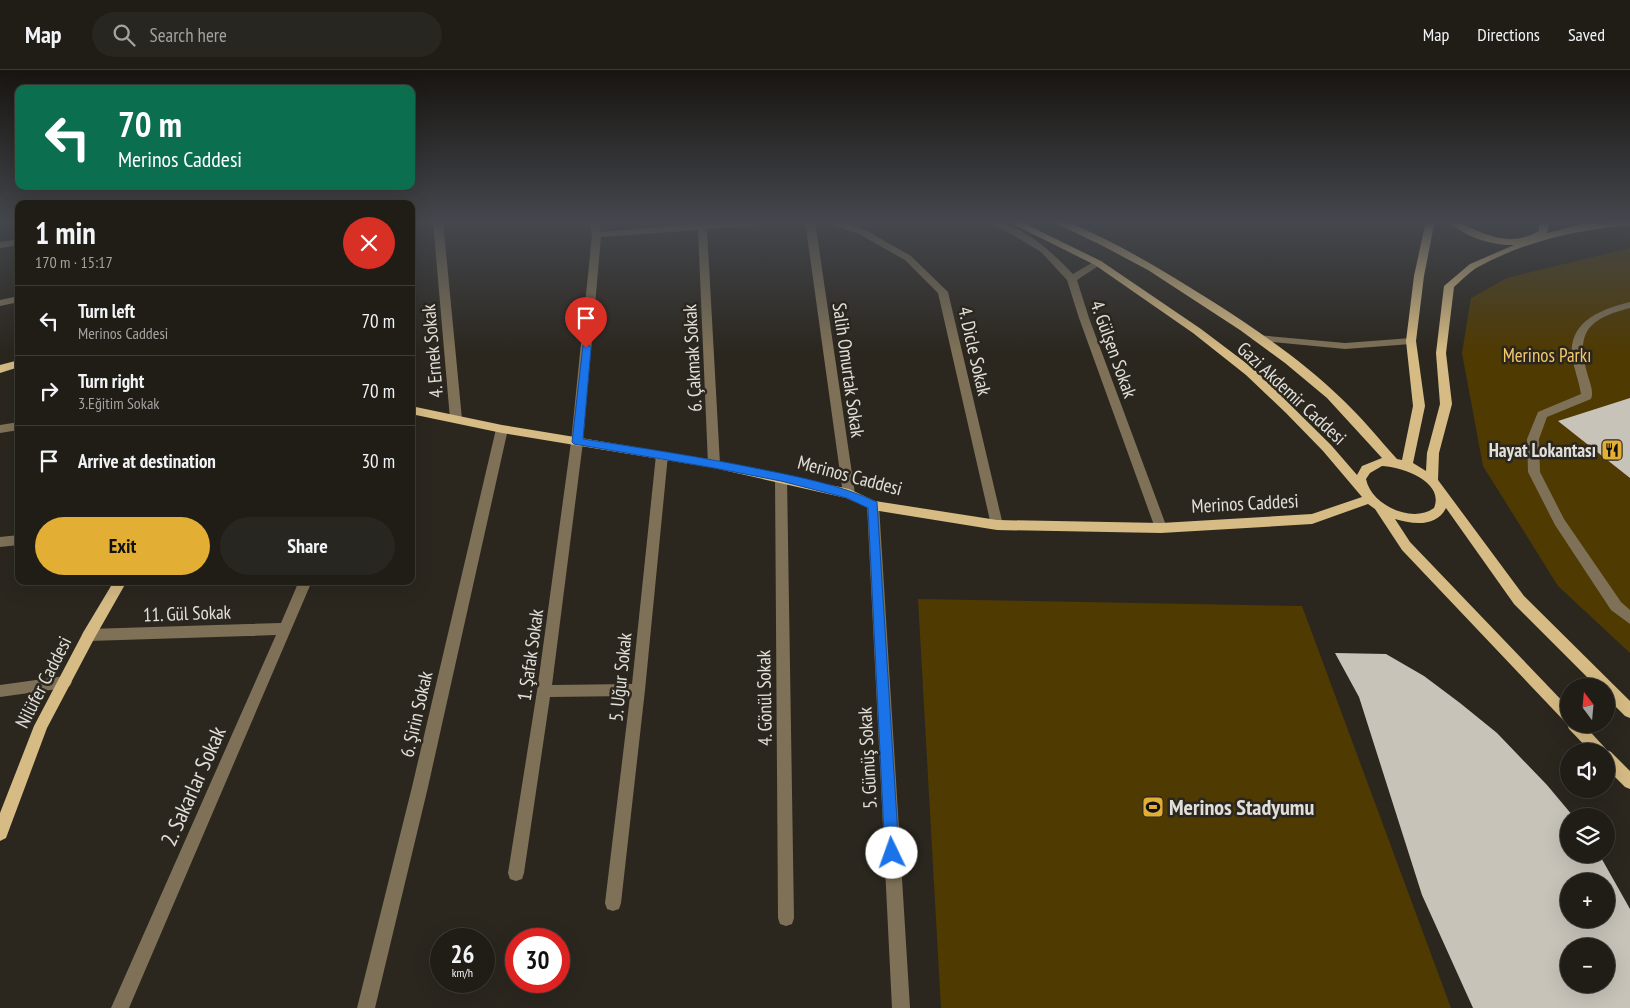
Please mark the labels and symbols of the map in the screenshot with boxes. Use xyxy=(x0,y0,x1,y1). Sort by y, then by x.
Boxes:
pin xyxy=(565,297,607,348)
street label: 4. Gülşen Sokak xyxy=(1085,297,1143,402)
street label: Salih Omurtak Sokak xyxy=(828,301,870,440)
street label: 4. Ernek Sokak xyxy=(416,303,448,399)
street label: 6. Çakmak Sokak xyxy=(677,303,707,412)
street label: 4. Dicle Sokak xyxy=(953,304,997,398)
street label: Gazi Akdemir Caddesi xyxy=(1232,336,1352,450)
park label: Merinos Parkı xyxy=(1503,343,1591,367)
place label: Hayat Lokantası xyxy=(1489,438,1596,462)
restaurant icon: Hayat Lokantası xyxy=(1600,438,1624,462)
street label: Merinos Caddesi xyxy=(795,450,905,500)
street label: Merinos Caddesi xyxy=(1191,488,1299,518)
street label: 11. Gül Sokak xyxy=(143,599,232,627)
street label: 1. Şafak Sokak xyxy=(512,607,548,703)
street label: 5. Uğur Sokak xyxy=(603,631,637,723)
street label: Nilüfer Caddesi xyxy=(10,632,76,732)
street label: 4. Gönül Sokak xyxy=(751,649,777,746)
street label: 6. Şirin Sokak xyxy=(394,668,438,759)
north arrow xyxy=(1560,678,1615,732)
street label: 5. Gümüş Sokak xyxy=(852,706,882,810)
street label: 2. Sakarlar Sokak xyxy=(154,721,232,850)
place label: Merinos Stadyumu xyxy=(1169,793,1314,821)
sports icon: Merinos Stadyumu xyxy=(1141,795,1165,819)
position arrow xyxy=(865,826,917,878)
speed limit sign: 30 xyxy=(505,928,570,993)

